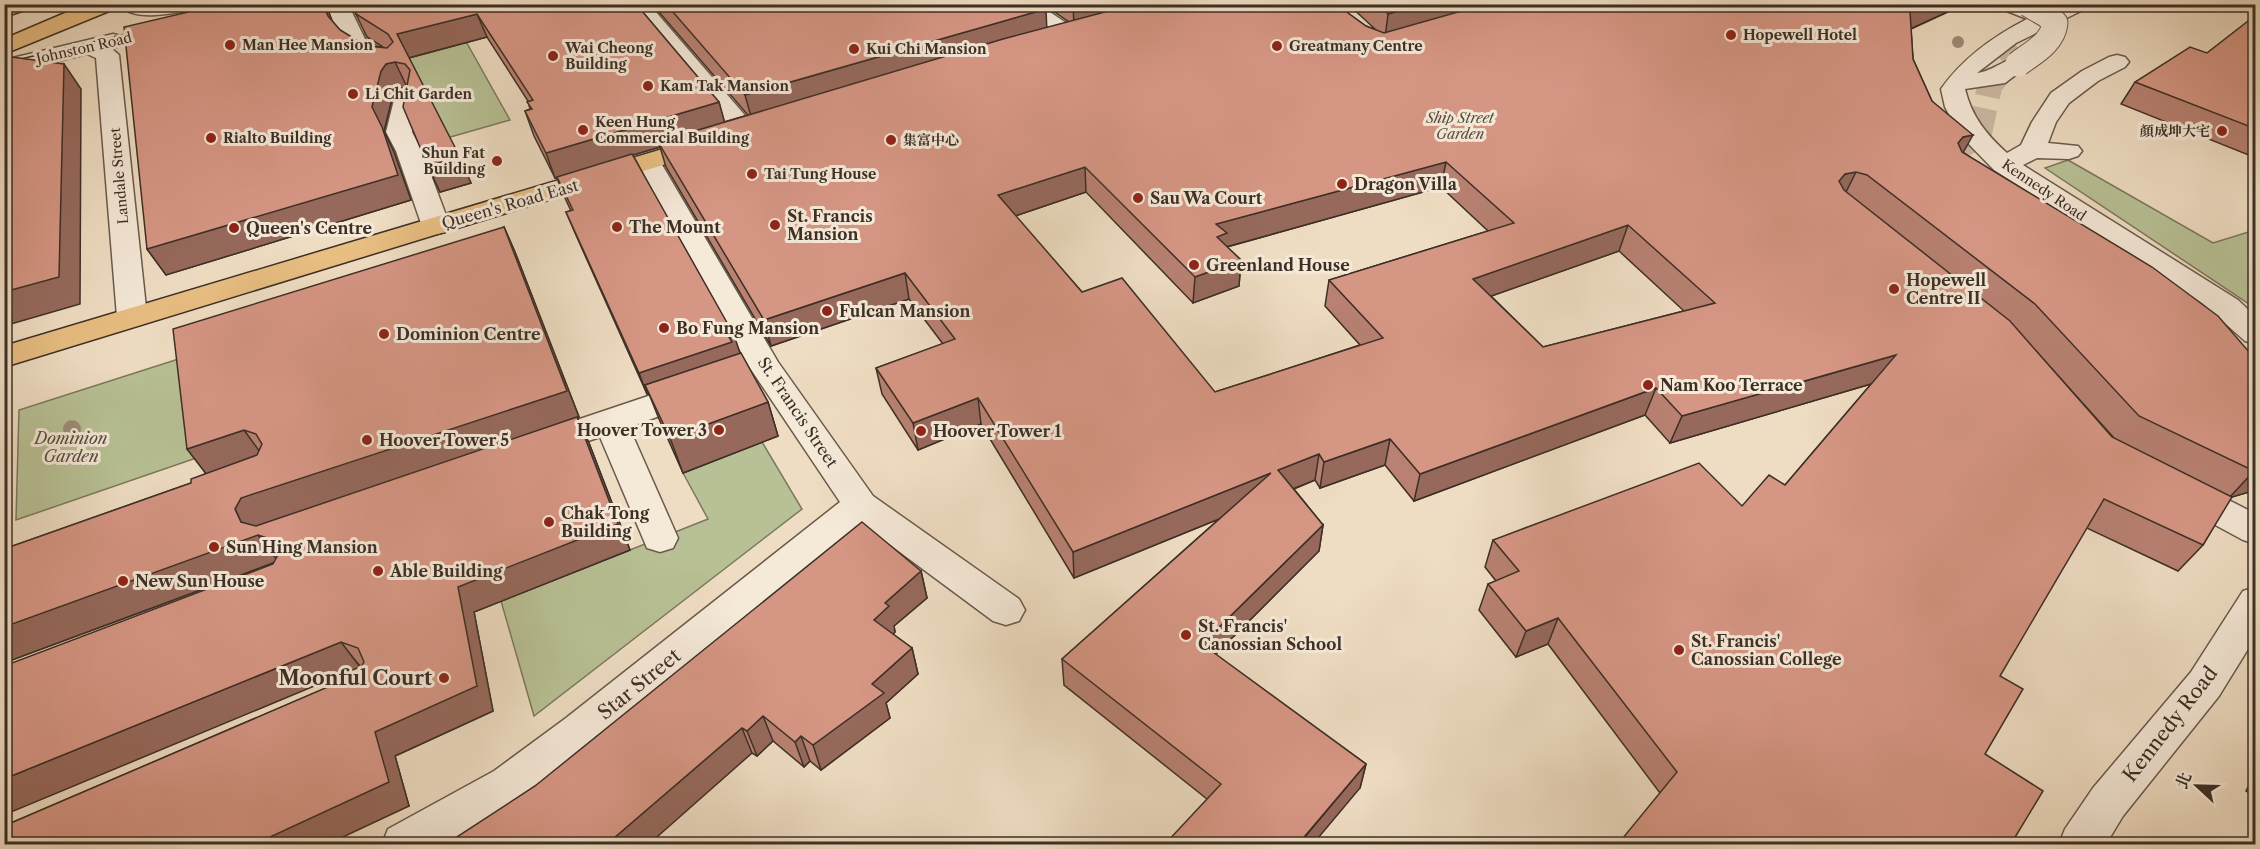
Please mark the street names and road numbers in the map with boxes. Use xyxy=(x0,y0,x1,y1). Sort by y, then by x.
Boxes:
street label: Johnston Road xyxy=(33,28,134,68)
street label: Landale Street xyxy=(106,127,132,225)
street label: Kennedy Road xyxy=(1998,155,2090,225)
street label: Queen's Road East xyxy=(439,175,581,233)
street label: St. Francis Street xyxy=(754,353,843,471)
street label: Star Street xyxy=(593,643,685,725)
street label: Kennedy Road xyxy=(2118,662,2222,786)

